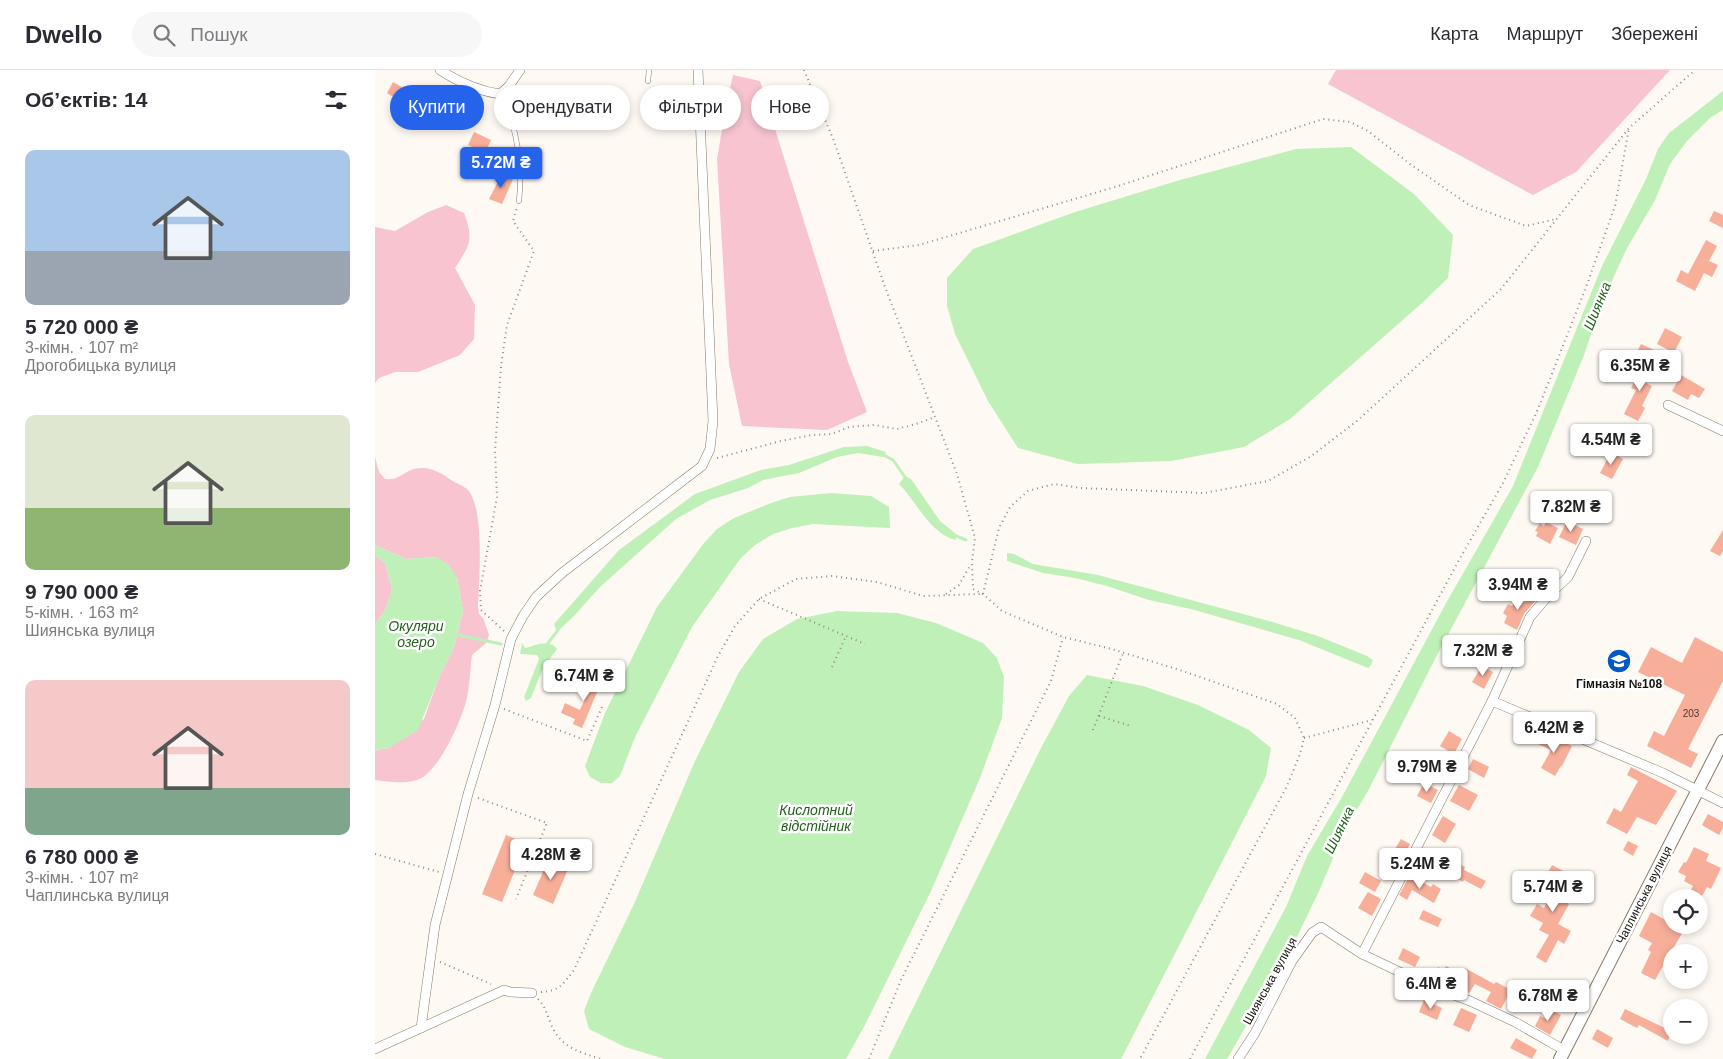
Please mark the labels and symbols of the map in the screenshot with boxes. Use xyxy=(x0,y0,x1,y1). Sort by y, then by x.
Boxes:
pin: 5.72M ₴ xyxy=(455,146,547,189)
water label: Шиянка xyxy=(1580,280,1614,332)
pin: 6.35M ₴ xyxy=(1594,350,1686,392)
pin: 4.54M ₴ xyxy=(1565,424,1657,466)
pin: 7.82M ₴ xyxy=(1525,490,1617,533)
pin: 3.94M ₴ xyxy=(1472,568,1564,611)
water label: Окуляри озеро xyxy=(388,618,444,650)
pin: 7.32M ₴ xyxy=(1437,634,1529,677)
school or university icon: Гімназія №108 xyxy=(1606,648,1632,674)
pin: 6.74M ₴ xyxy=(538,660,630,702)
place label: Гімназія №108 xyxy=(1576,677,1662,691)
house number: 203 xyxy=(1683,708,1700,719)
pin: 6.42M ₴ xyxy=(1508,712,1600,754)
pin: 9.79M ₴ xyxy=(1381,750,1473,793)
water label: Кислотний відстійник xyxy=(779,802,853,834)
water label: Шиянка xyxy=(1321,804,1357,856)
pin: 4.28M ₴ xyxy=(505,838,597,881)
street label: Чаплинська вулиця xyxy=(1613,844,1675,946)
pin: 5.24M ₴ xyxy=(1374,848,1466,890)
pin: 5.74M ₴ xyxy=(1507,870,1599,913)
street label: Шиянська вулиця xyxy=(1240,935,1300,1027)
pin: 6.4M ₴ xyxy=(1390,968,1472,1010)
pin: 6.78M ₴ xyxy=(1502,980,1594,1022)

